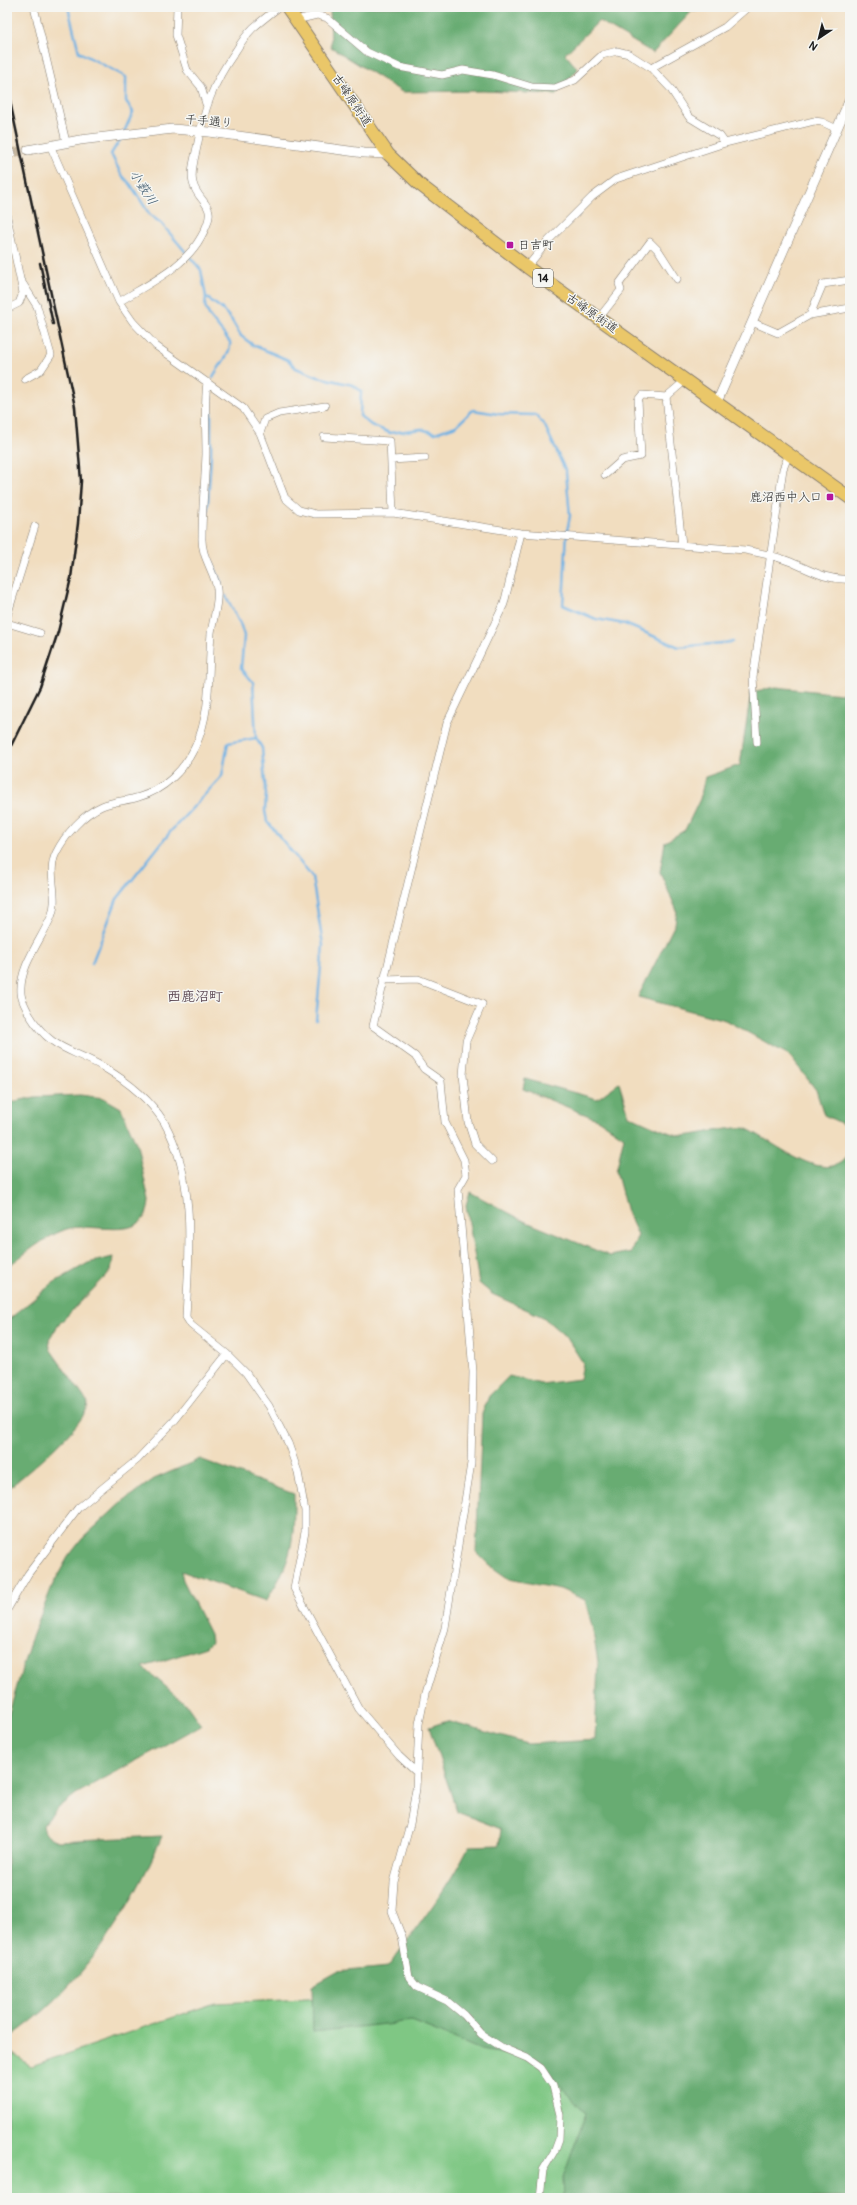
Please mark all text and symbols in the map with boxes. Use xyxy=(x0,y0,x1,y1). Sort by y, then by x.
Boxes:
north arrow xyxy=(799,18,839,58)
text: N xyxy=(806,38,820,53)
street label: 古峰原街道 xyxy=(329,71,375,129)
street label: 千手通り xyxy=(184,112,234,131)
water label: 小薮川 xyxy=(126,167,160,208)
place label: 日吉町 xyxy=(518,238,554,253)
marker: 日吉町 xyxy=(505,240,515,250)
road number: 14 xyxy=(533,269,553,287)
street label: 古峰原街道 xyxy=(563,290,621,337)
place label: 鹿沼西中入口 xyxy=(750,490,822,505)
marker: 鹿沼西中入口 xyxy=(825,492,835,502)
district label: 西鹿沼町 xyxy=(167,988,223,1005)

